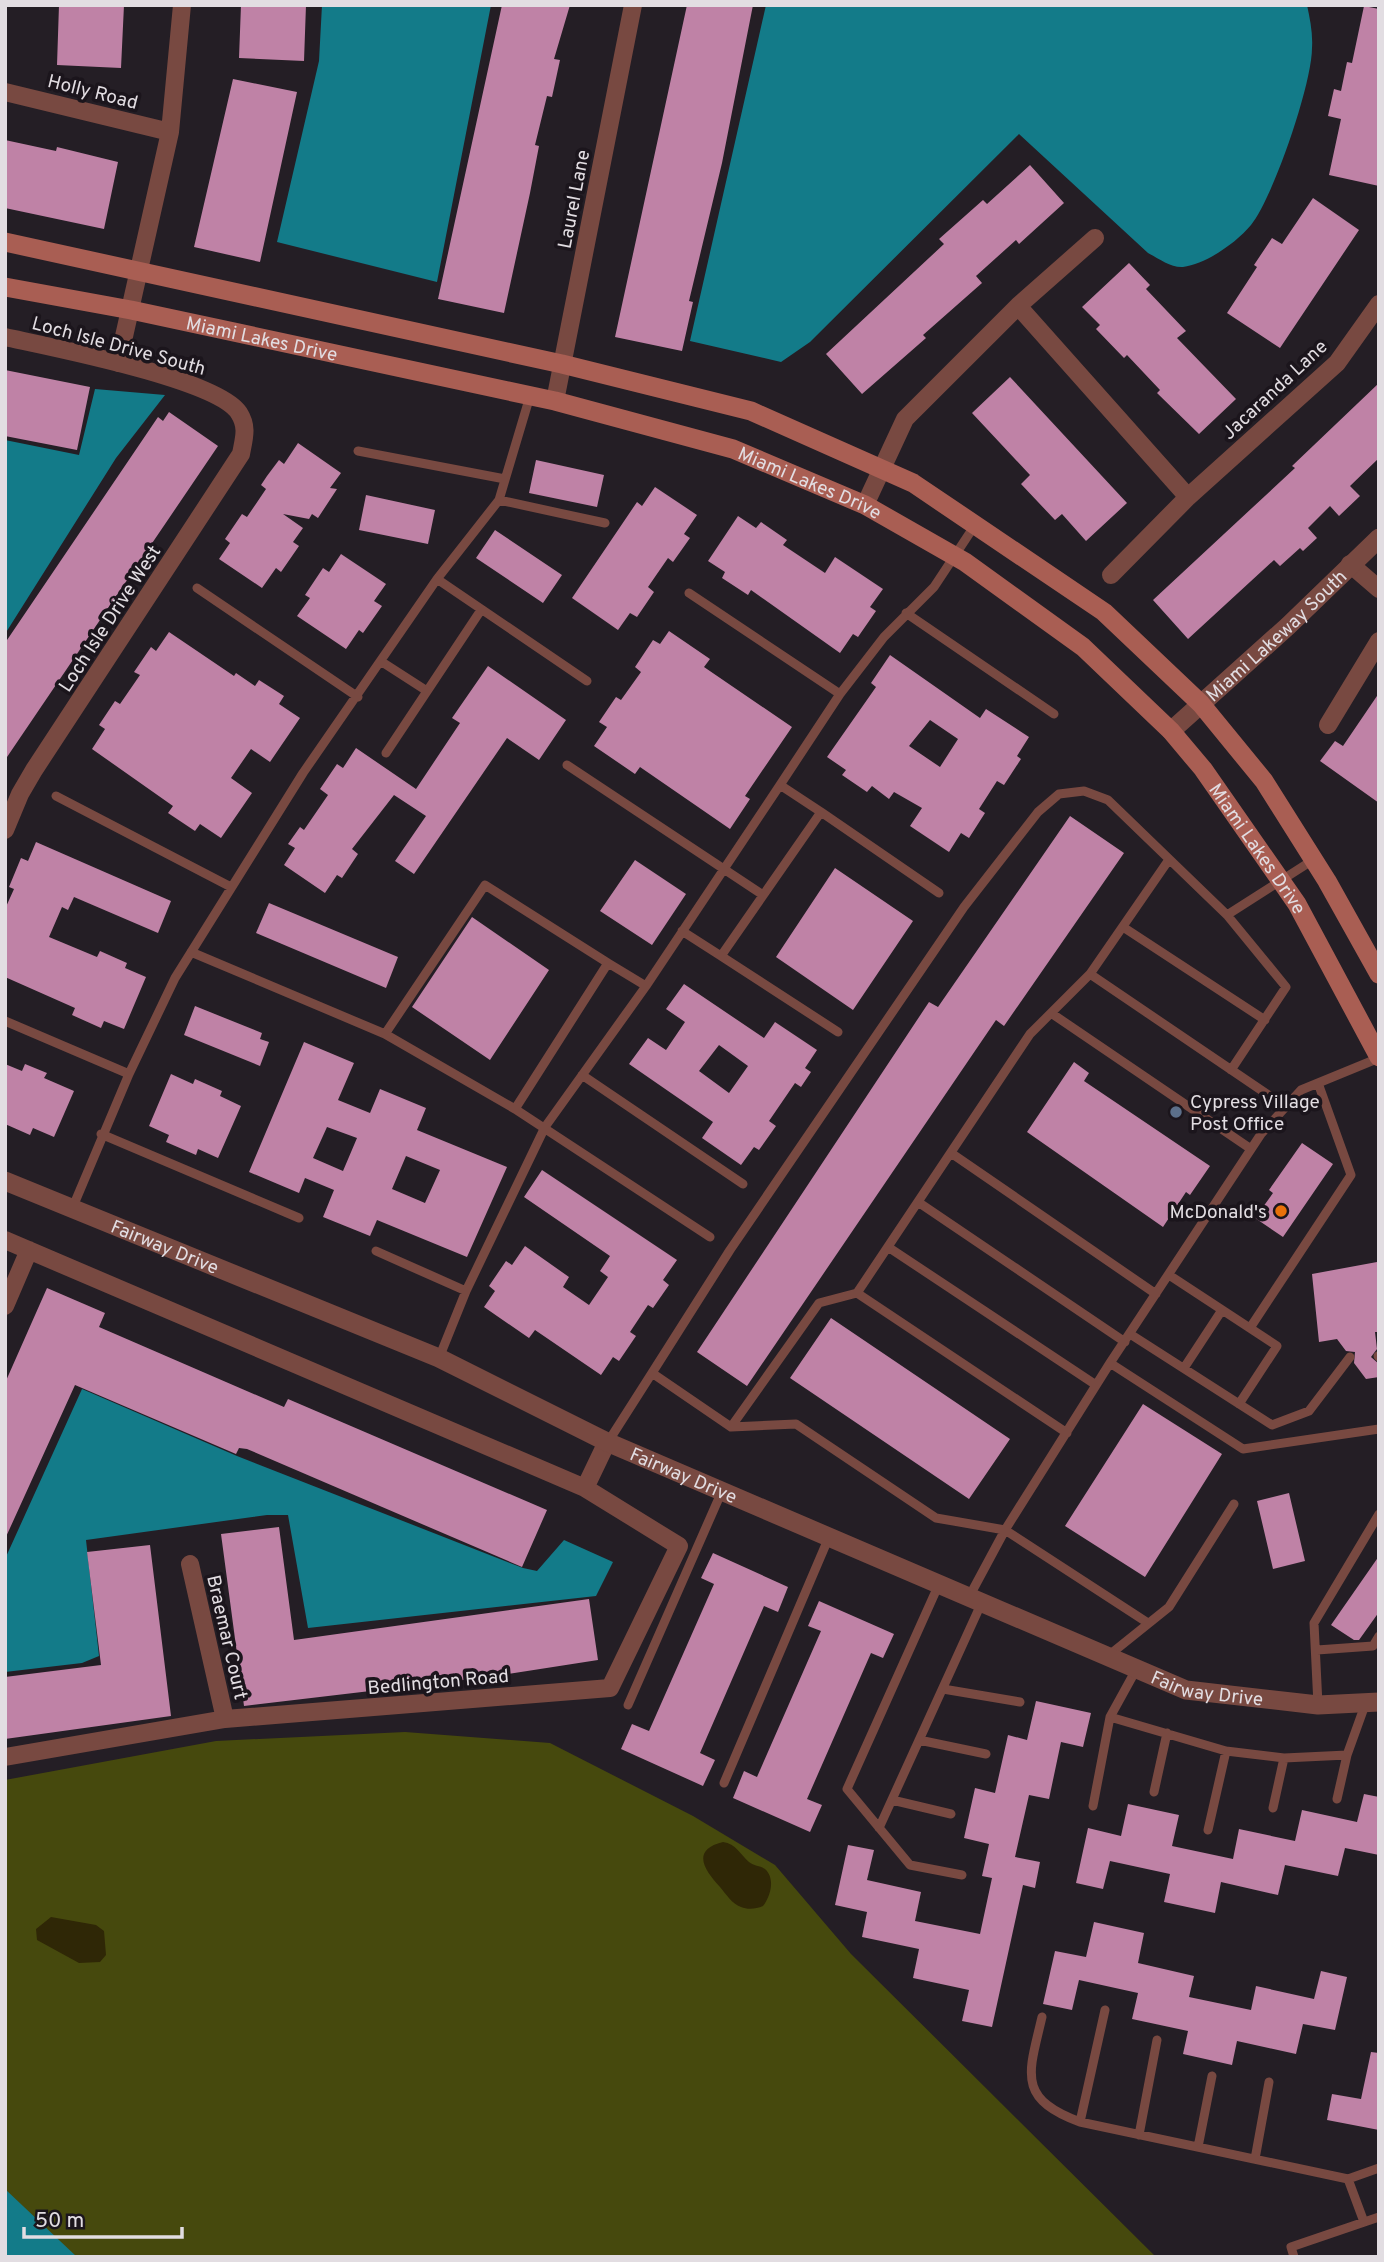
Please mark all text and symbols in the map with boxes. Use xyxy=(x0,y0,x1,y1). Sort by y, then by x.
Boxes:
street label: Holly Road xyxy=(45,70,140,116)
street label: Laurel Lane xyxy=(554,148,596,251)
street label: Loch Isle Drive South xyxy=(29,312,208,382)
street label: Miami Lakes Drive xyxy=(184,312,340,368)
street label: Jacaranda Lane xyxy=(1218,335,1333,445)
street label: Miami Lakes Drive xyxy=(734,442,885,526)
street label: Loch Isle Drive West xyxy=(54,541,167,697)
street label: Miami Lakeway South xyxy=(1202,566,1353,708)
street label: Miami Lakes Drive xyxy=(1203,779,1310,919)
place label: Cypress Village Post Office xyxy=(1190,1091,1320,1137)
marker: Cypress Village Post Office xyxy=(1168,1104,1184,1120)
place label: McDonald's xyxy=(1169,1201,1267,1225)
marker: McDonald's xyxy=(1273,1203,1289,1219)
street label: Fairway Drive xyxy=(107,1215,222,1281)
street label: Fairway Drive xyxy=(626,1443,740,1510)
street label: Braemar Court xyxy=(200,1573,252,1702)
street label: Bedlington Road xyxy=(366,1665,510,1701)
street label: Fairway Drive xyxy=(1147,1666,1264,1713)
scale bar xyxy=(24,2196,182,2240)
text: 50 m xyxy=(35,2208,84,2235)

